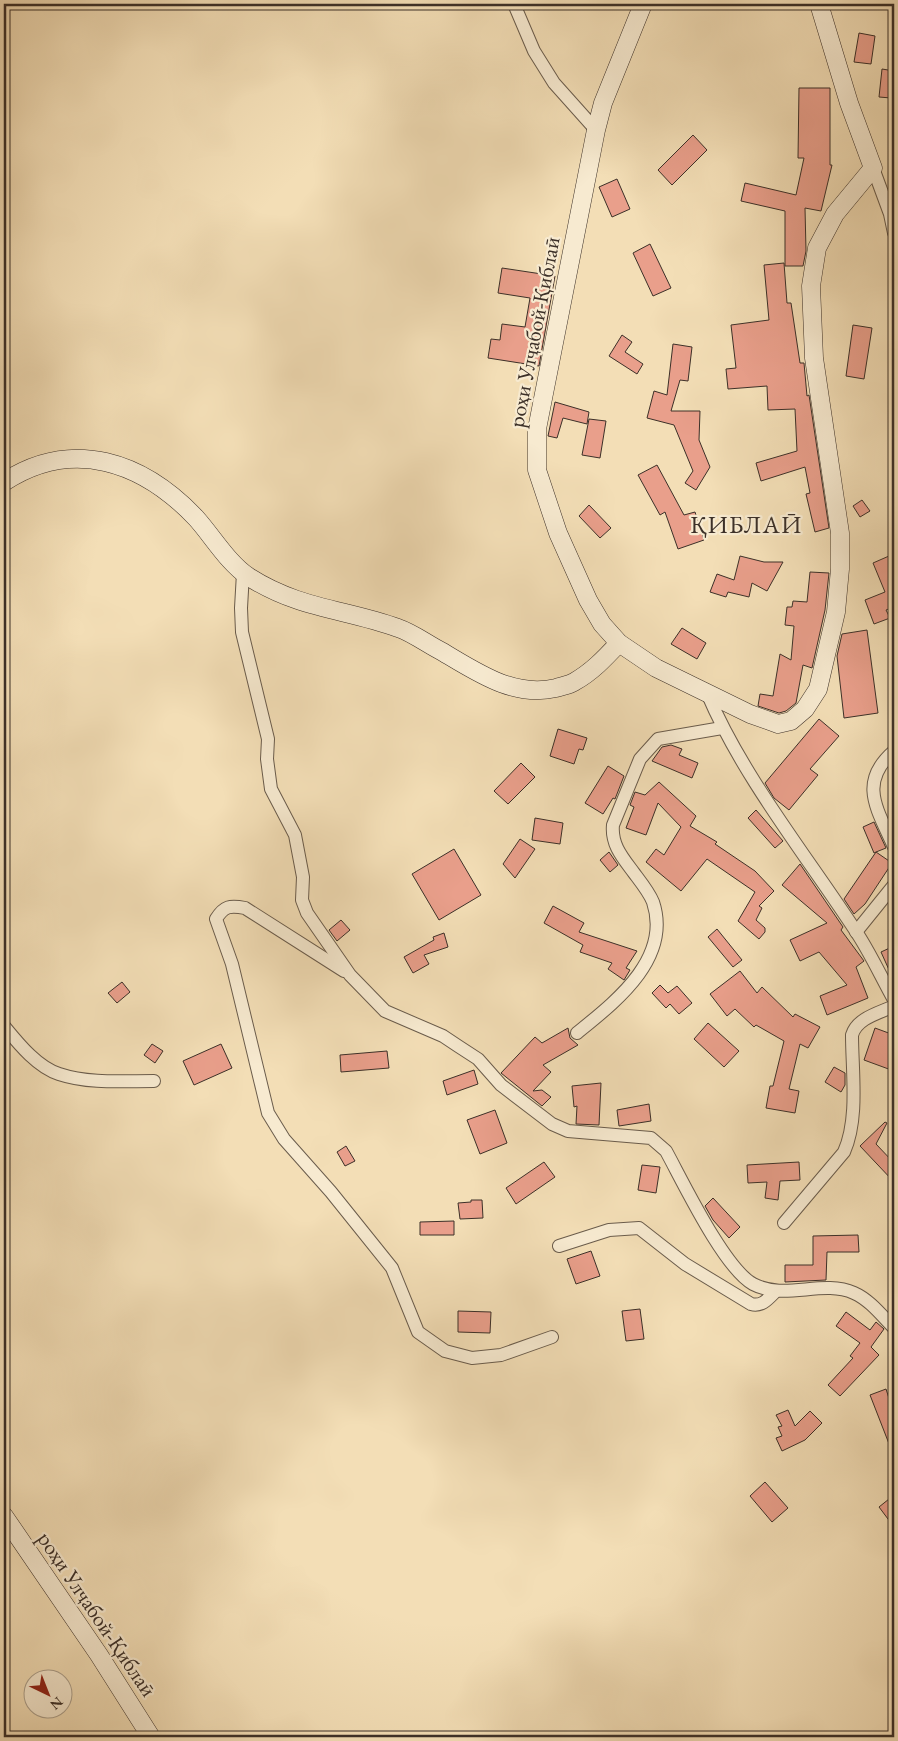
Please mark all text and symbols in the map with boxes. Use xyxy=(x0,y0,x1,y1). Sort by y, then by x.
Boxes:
street label: роҳи Улҷабой-Қиблаӣ xyxy=(501,234,567,430)
district label: ҚИБЛАӢ xyxy=(690,508,802,540)
street label: роҳи Улҷабой-Қиблаӣ xyxy=(31,1526,163,1703)
north arrow xyxy=(22,1668,72,1718)
text: N xyxy=(46,1693,67,1714)

